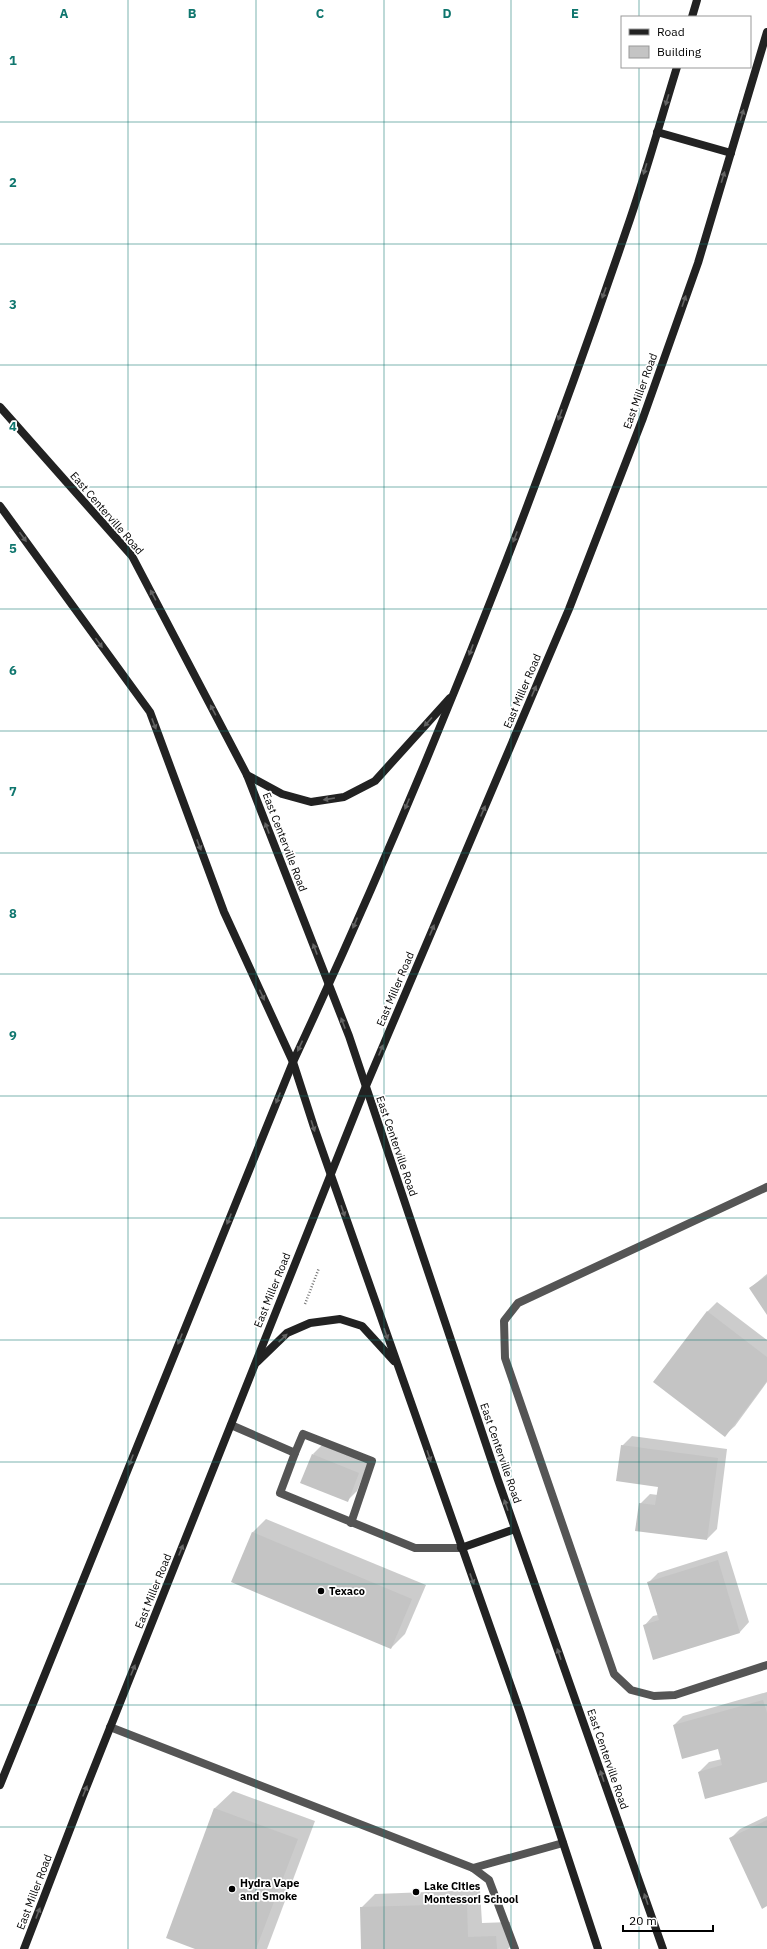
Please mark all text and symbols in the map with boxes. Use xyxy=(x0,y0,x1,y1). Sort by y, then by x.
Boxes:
text: A xyxy=(60,5,69,22)
text: B xyxy=(188,5,197,22)
text: C xyxy=(316,5,325,22)
text: D xyxy=(442,5,452,22)
text: E xyxy=(571,5,579,22)
legend xyxy=(621,16,751,68)
text: Road xyxy=(657,24,685,39)
text: Building xyxy=(657,44,702,59)
text: 1 xyxy=(9,52,17,69)
one-way arrow xyxy=(664,94,670,106)
one-way arrow xyxy=(739,109,745,121)
one-way arrow xyxy=(642,164,648,176)
one-way arrow xyxy=(721,170,727,182)
text: 2 xyxy=(9,174,17,191)
one-way arrow xyxy=(601,287,607,299)
one-way arrow xyxy=(682,294,688,306)
text: 3 xyxy=(9,296,17,313)
street label: East Miller Road xyxy=(620,351,660,431)
one-way arrow xyxy=(557,409,563,421)
text: 4 xyxy=(9,418,17,435)
street label: East Centerville Road xyxy=(67,469,147,557)
one-way arrow xyxy=(511,531,517,543)
one-way arrow xyxy=(19,532,27,543)
text: 5 xyxy=(9,540,17,557)
one-way arrow xyxy=(149,589,156,601)
one-way arrow xyxy=(95,637,103,648)
one-way arrow xyxy=(468,644,474,655)
street label: East Miller Road xyxy=(500,652,544,730)
text: 6 xyxy=(9,662,17,679)
one-way arrow xyxy=(531,686,537,697)
one-way arrow xyxy=(210,704,216,716)
one-way arrow xyxy=(424,716,433,727)
one-way arrow xyxy=(151,718,157,730)
text: 7 xyxy=(9,783,17,800)
street label: East Centerville Road xyxy=(260,790,310,894)
one-way arrow xyxy=(323,796,335,802)
one-way arrow xyxy=(403,798,409,810)
one-way arrow xyxy=(480,805,486,816)
one-way arrow xyxy=(264,821,270,833)
one-way arrow xyxy=(197,840,203,852)
text: 8 xyxy=(9,905,17,922)
one-way arrow xyxy=(352,918,358,930)
one-way arrow xyxy=(429,925,435,936)
one-way arrow xyxy=(311,942,317,954)
street label: East Miller Road xyxy=(373,950,417,1028)
one-way arrow xyxy=(259,989,265,1001)
one-way arrow xyxy=(340,1016,346,1028)
text: 9 xyxy=(9,1027,17,1044)
one-way arrow xyxy=(297,1040,303,1052)
one-way arrow xyxy=(378,1045,384,1056)
one-way arrow xyxy=(275,1093,281,1104)
street label: East Centerville Road xyxy=(373,1094,421,1198)
one-way arrow xyxy=(311,1120,317,1132)
one-way arrow xyxy=(340,1205,346,1217)
one-way arrow xyxy=(226,1213,232,1224)
street label: East Miller Road xyxy=(251,1250,293,1330)
one-way arrow xyxy=(383,1328,389,1340)
one-way arrow xyxy=(278,1333,288,1342)
one-way arrow xyxy=(177,1334,183,1345)
street label: East Centerville Road xyxy=(477,1401,525,1505)
one-way arrow xyxy=(426,1451,432,1463)
one-way arrow xyxy=(128,1454,134,1465)
one-way arrow xyxy=(503,1499,509,1511)
one-way arrow xyxy=(178,1543,184,1555)
street label: East Miller Road xyxy=(132,1551,174,1631)
one-way arrow xyxy=(469,1573,475,1585)
place label: Texaco xyxy=(329,1584,365,1598)
marker: Texaco xyxy=(316,1586,326,1596)
one-way arrow xyxy=(556,1647,562,1659)
one-way arrow xyxy=(130,1664,136,1676)
street label: East Centerville Road xyxy=(584,1707,632,1811)
one-way arrow xyxy=(599,1770,605,1782)
one-way arrow xyxy=(82,1785,88,1797)
street label: East Miller Road xyxy=(13,1852,55,1932)
place label: Hydra Vape and Smoke xyxy=(240,1876,299,1903)
place label: Lake Cities Montessori School xyxy=(424,1879,519,1906)
marker: Hydra Vape and Smoke xyxy=(227,1884,237,1894)
marker: Lake Cities Montessori School xyxy=(411,1887,421,1897)
one-way arrow xyxy=(642,1893,648,1905)
one-way arrow xyxy=(36,1906,42,1918)
scale bar xyxy=(623,1907,713,1933)
text: 20 m xyxy=(629,1913,657,1928)

